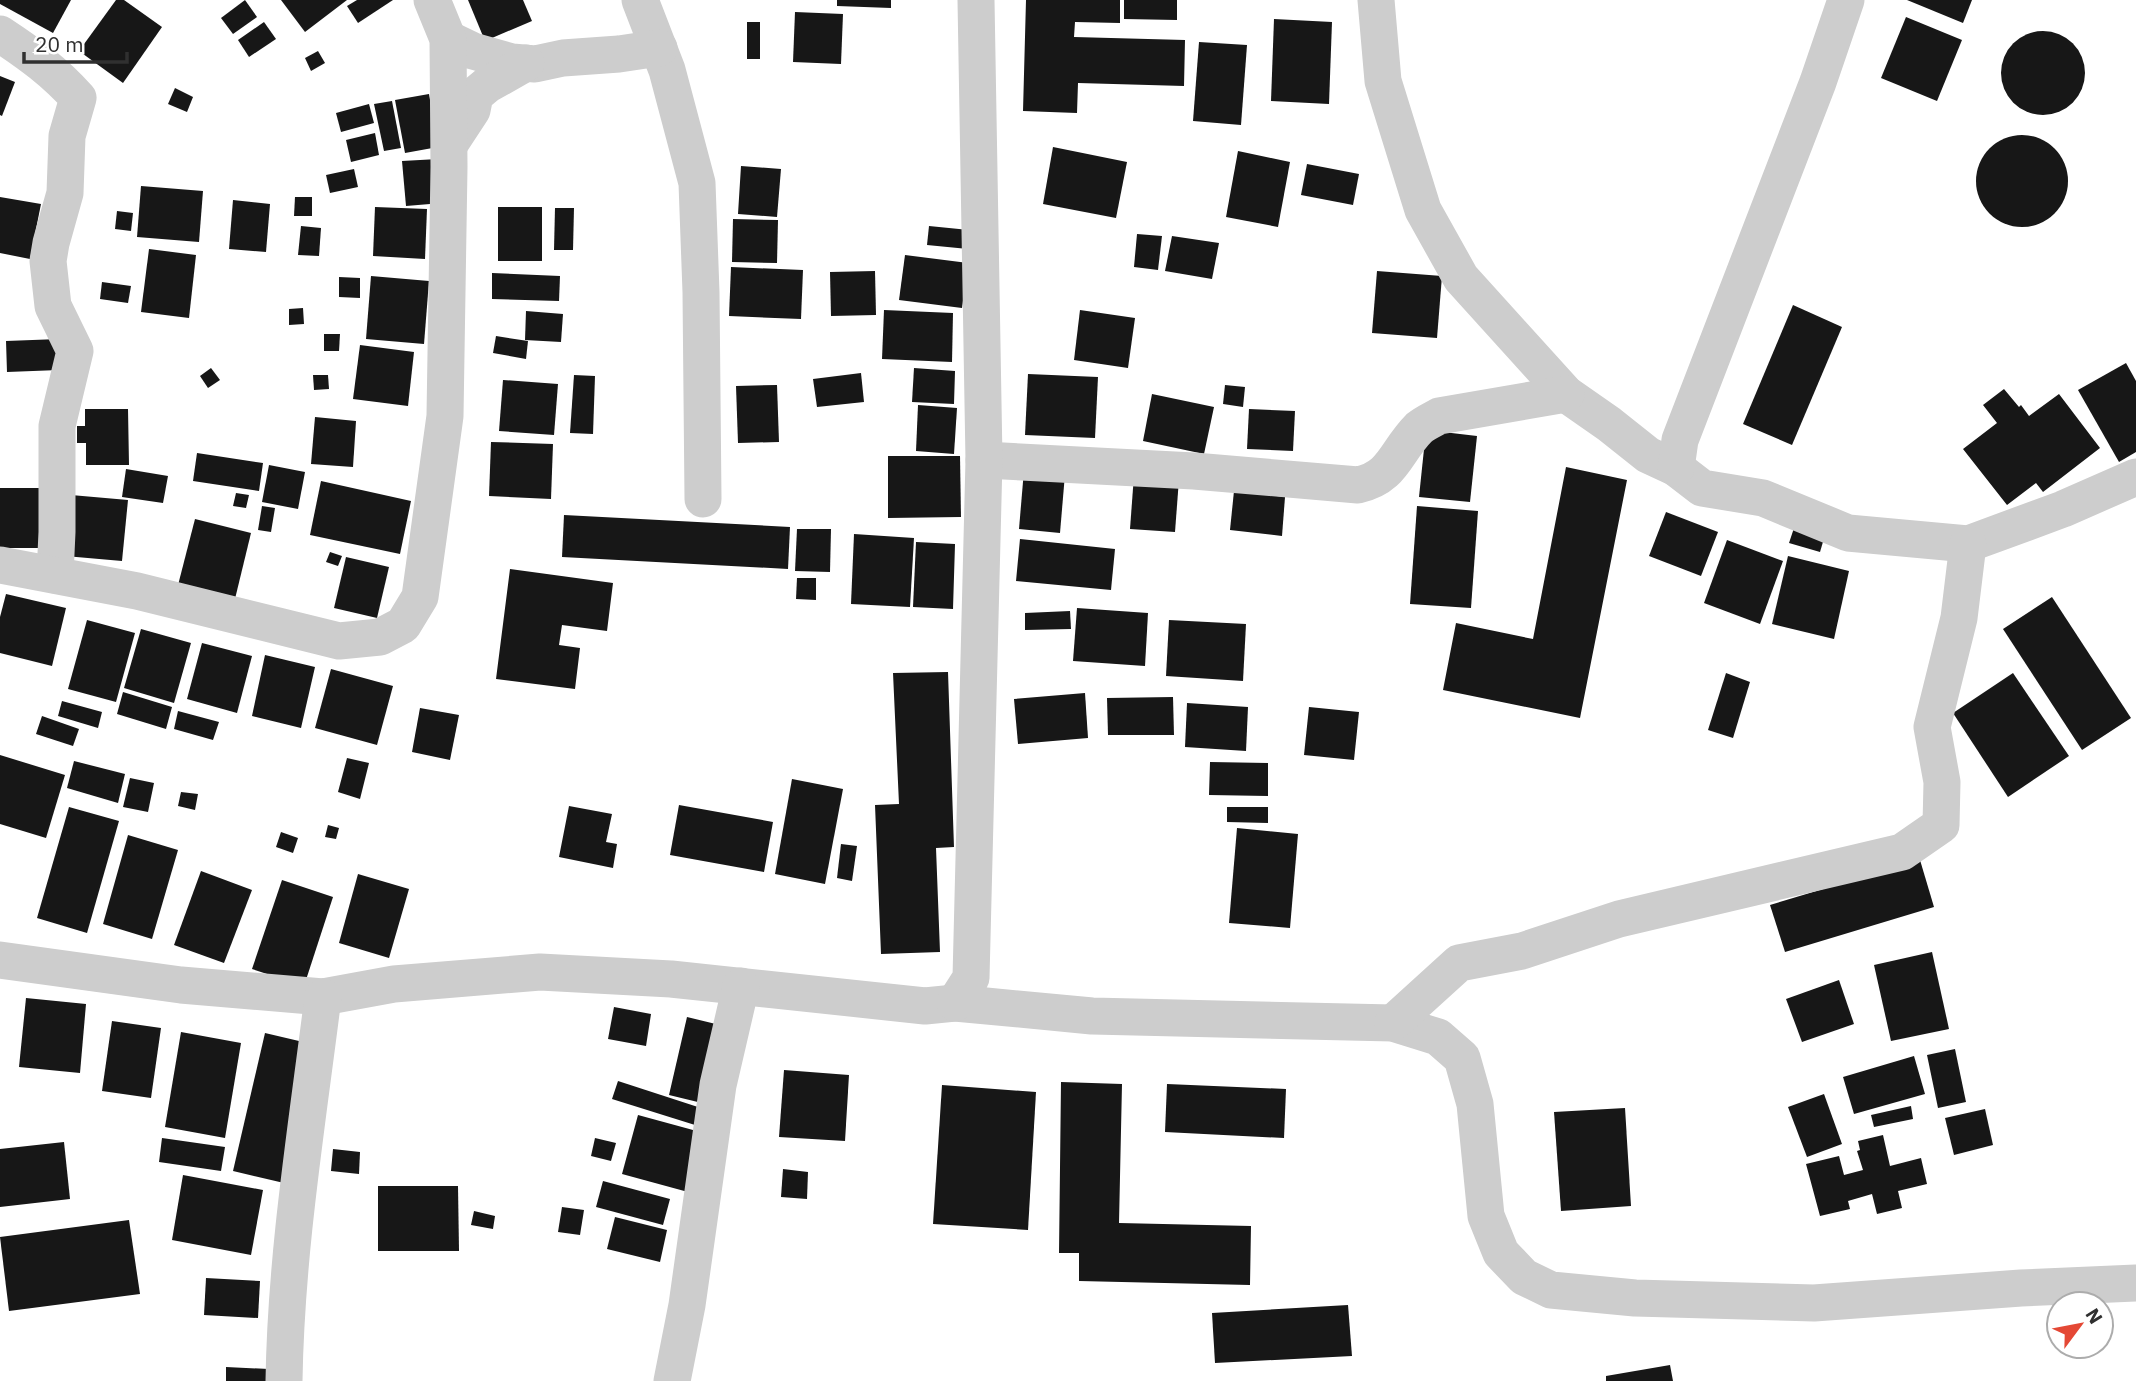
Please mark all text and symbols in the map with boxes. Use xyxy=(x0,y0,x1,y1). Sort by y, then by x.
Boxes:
scale bar xyxy=(24,21,128,65)
text: 20 m xyxy=(35,30,84,58)
north arrow xyxy=(2045,1290,2115,1360)
text: N xyxy=(2081,1304,2108,1328)

